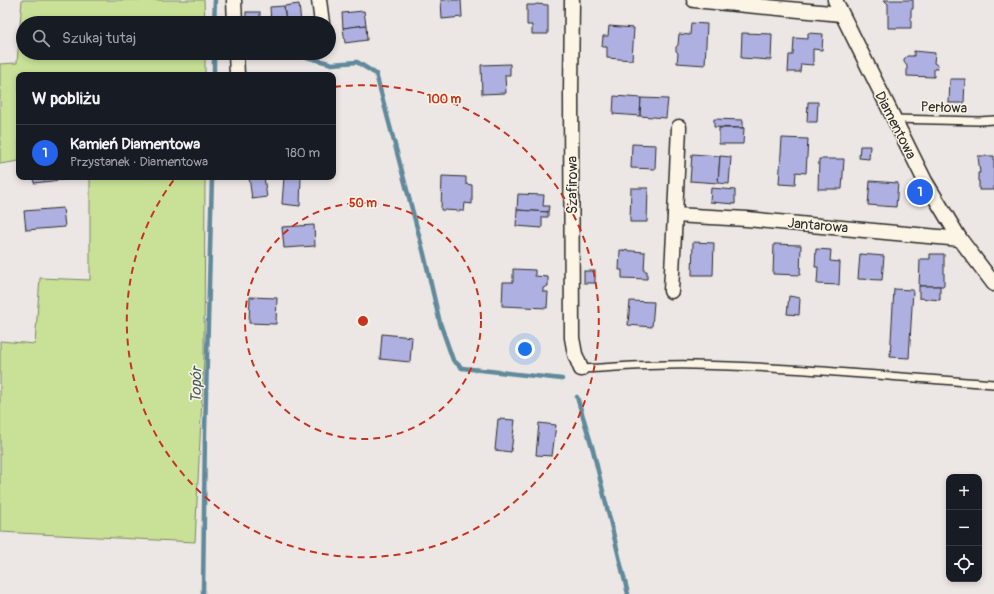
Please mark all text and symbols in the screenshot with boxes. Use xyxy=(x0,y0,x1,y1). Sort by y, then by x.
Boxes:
search box xyxy=(16,16,336,60)
icon: search xyxy=(30,27,52,49)
text: Szukaj tutaj xyxy=(62,29,136,48)
text: W pobliżu xyxy=(32,88,100,109)
street label: Diamentowa xyxy=(871,89,920,162)
text: 100 m xyxy=(427,92,462,107)
street label: Perłowa xyxy=(920,98,967,117)
text: Kamień Diamentowa xyxy=(70,135,200,154)
text: 1 xyxy=(42,145,48,161)
text: 180 m xyxy=(285,145,320,161)
text: Przystanek · Diamentowa xyxy=(70,154,208,170)
street label: Szafirowa xyxy=(564,156,581,214)
pin: 1 xyxy=(907,177,933,207)
text: 50 m xyxy=(349,196,377,211)
street label: Jantarowa xyxy=(787,214,849,237)
centre of rings xyxy=(356,314,370,328)
your location xyxy=(515,339,535,359)
water label: Topór xyxy=(187,365,206,403)
map controls xyxy=(946,474,982,582)
button: + xyxy=(946,474,982,510)
button: − xyxy=(946,510,982,546)
button: locate xyxy=(946,546,982,582)

